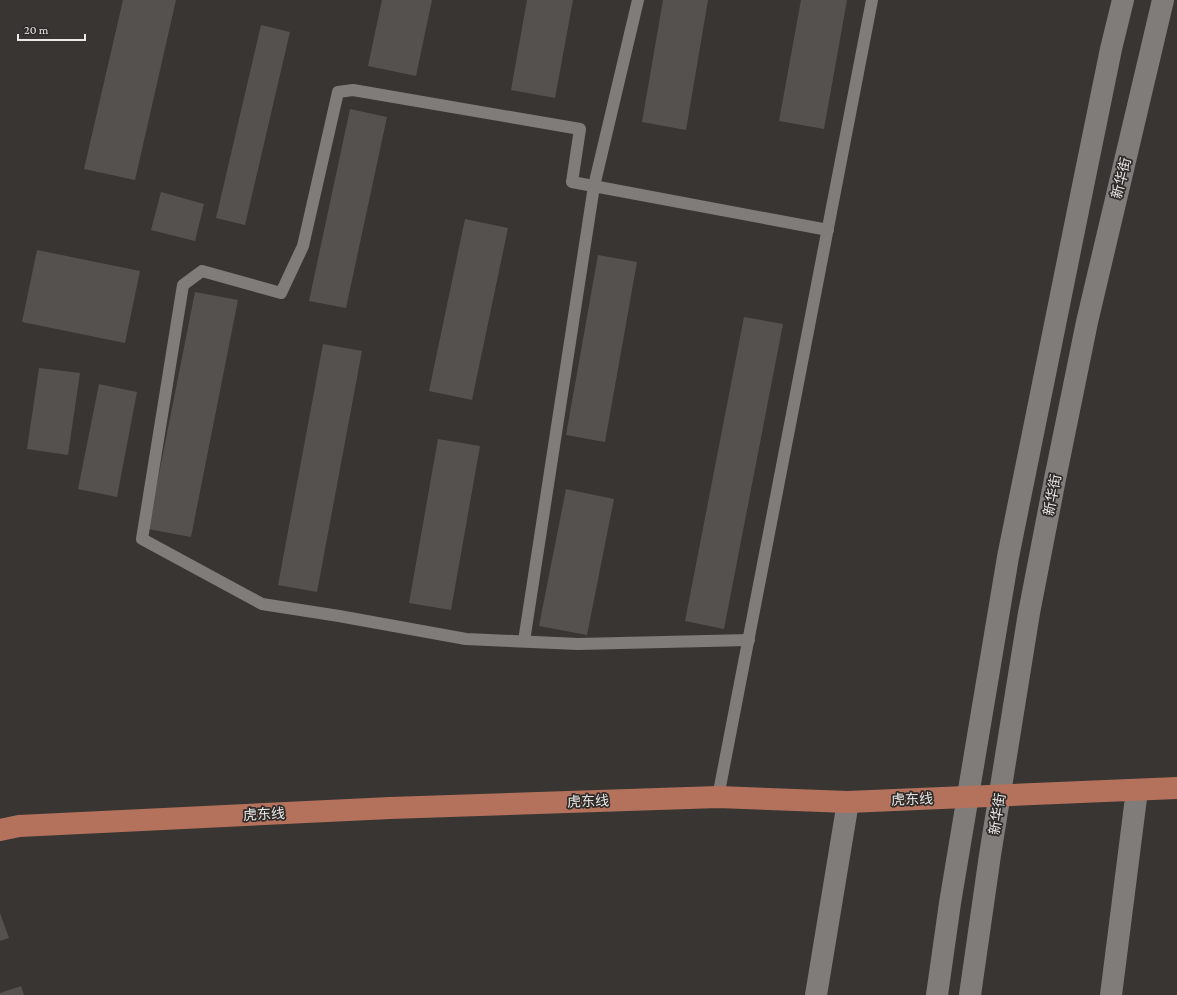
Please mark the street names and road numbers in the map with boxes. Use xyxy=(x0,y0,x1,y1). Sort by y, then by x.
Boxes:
street label: 新华街 xyxy=(1108,156,1134,200)
street label: 新华街 xyxy=(1040,473,1064,517)
street label: 虎东线 xyxy=(891,790,933,808)
street label: 虎东线 xyxy=(567,792,609,810)
street label: 新华街 xyxy=(986,792,1008,836)
street label: 虎东线 xyxy=(243,805,285,823)

